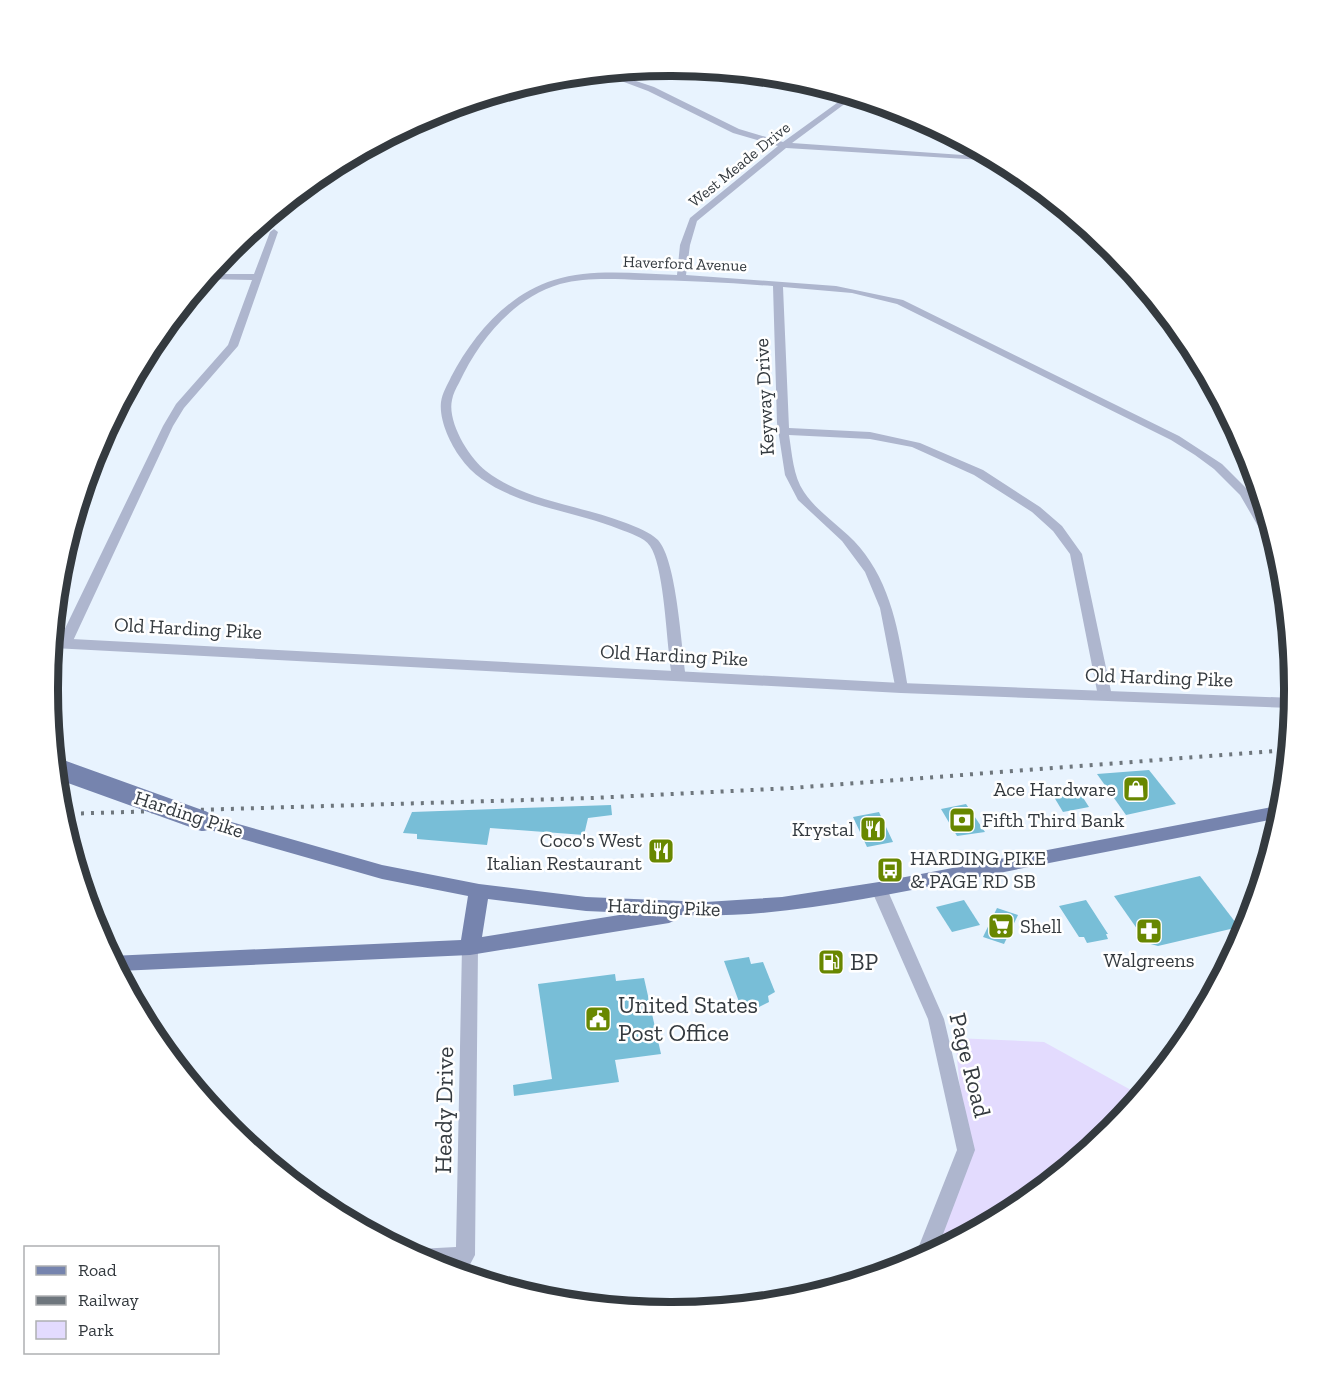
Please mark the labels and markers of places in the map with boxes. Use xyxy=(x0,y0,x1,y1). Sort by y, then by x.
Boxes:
shop icon: Ace Hardware xyxy=(1121,774,1151,804)
place label: Ace Hardware xyxy=(994,777,1116,801)
bank icon: Fifth Third Bank xyxy=(947,805,977,835)
place label: Fifth Third Bank xyxy=(982,808,1125,832)
restaurant icon: Krystal xyxy=(858,814,888,844)
place label: Krystal xyxy=(792,817,854,841)
place label: Coco's West Italian Restaurant xyxy=(487,828,643,875)
restaurant icon: Coco's West Italian Restaurant xyxy=(646,836,676,866)
place label: HARDING PIKE & PAGE RD SB xyxy=(910,846,1046,893)
bus stop icon: HARDING PIKE & PAGE RD SB xyxy=(875,855,905,885)
supermarket icon: Shell xyxy=(986,911,1016,941)
place label: Shell xyxy=(1020,914,1062,938)
pharmacy icon: Walgreens xyxy=(1134,916,1164,946)
fuel station icon: BP xyxy=(816,947,846,977)
place label: BP xyxy=(850,947,878,976)
place label: Walgreens xyxy=(1103,948,1195,972)
place label: United States Post Office xyxy=(618,990,758,1047)
public building icon: United States Post Office xyxy=(583,1004,613,1034)

